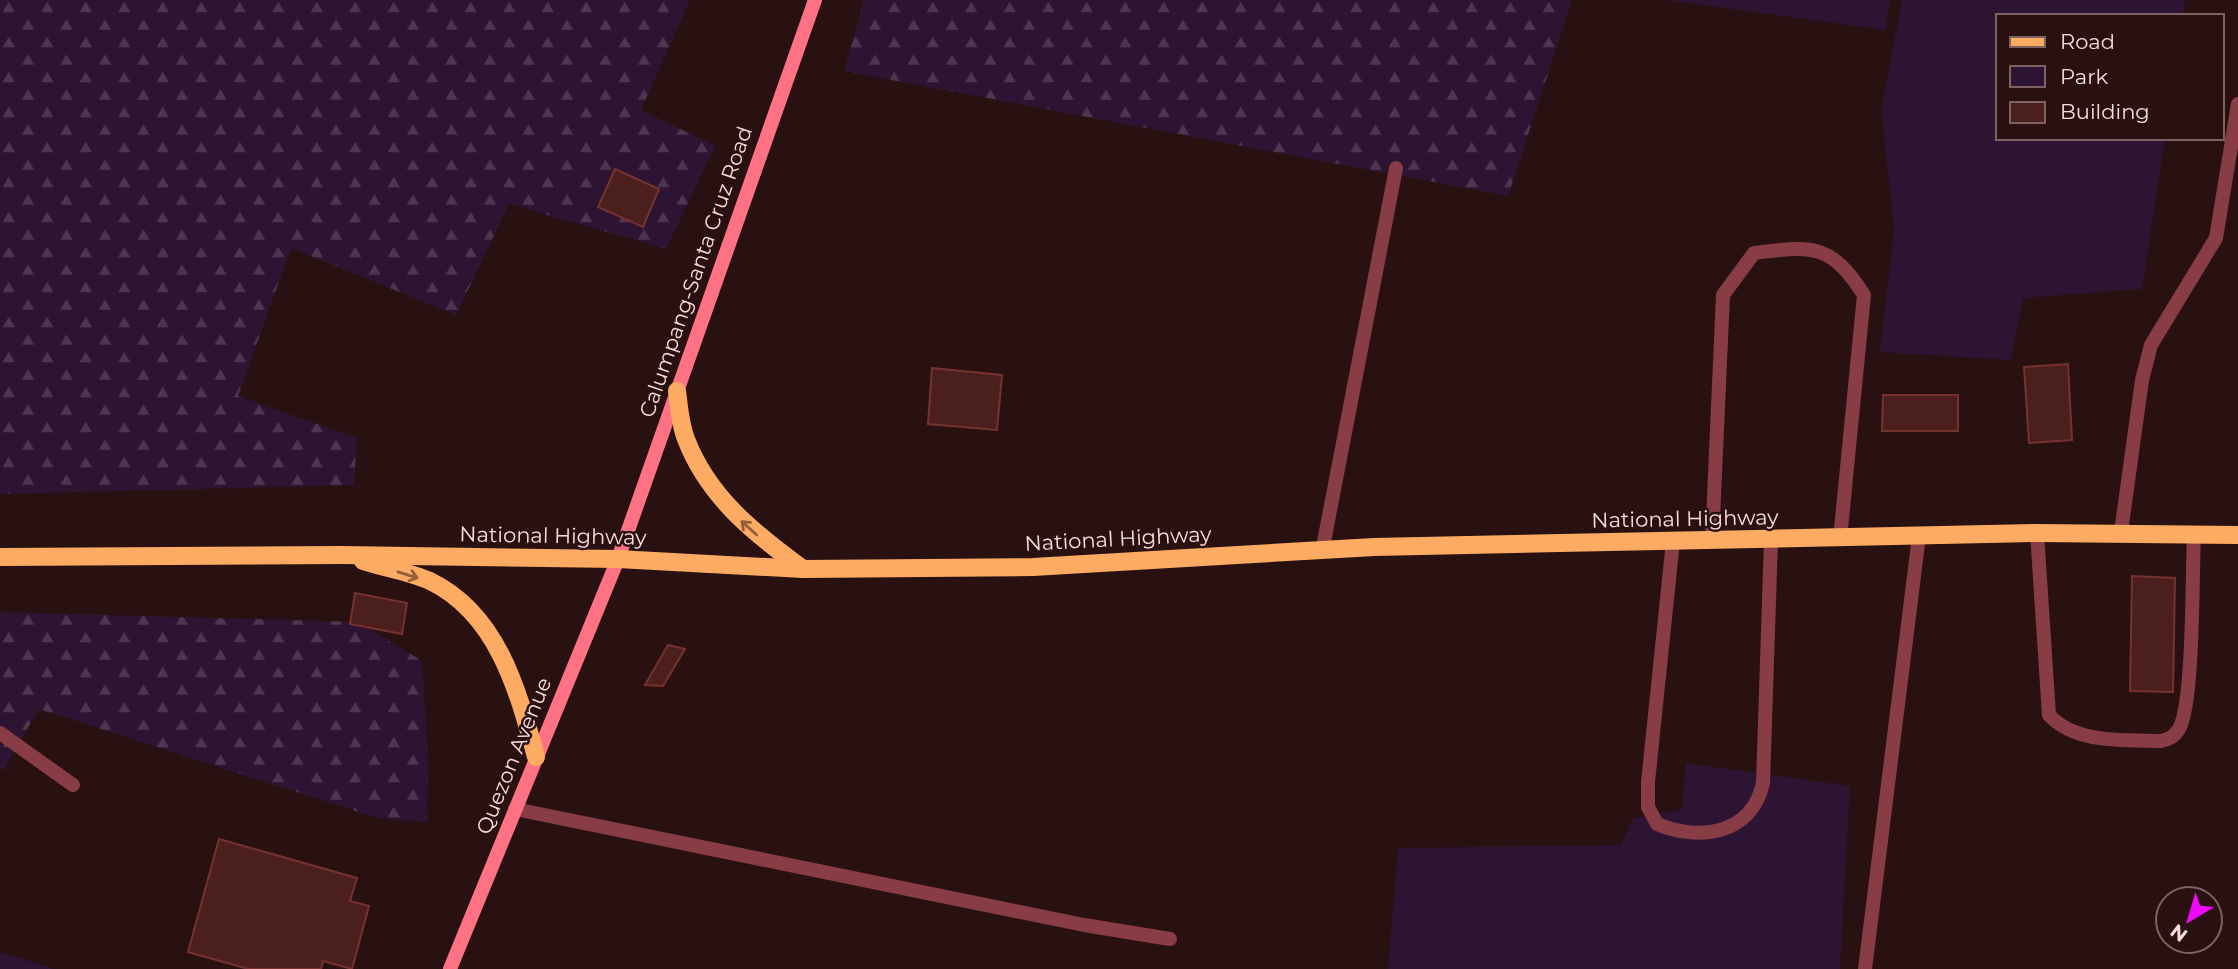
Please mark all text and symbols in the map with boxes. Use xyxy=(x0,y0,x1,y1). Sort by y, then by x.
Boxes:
legend xyxy=(1996,14,2224,140)
text: Road xyxy=(2060,29,2115,54)
text: Park xyxy=(2060,64,2108,89)
text: Building xyxy=(2060,99,2150,124)
street label: Calumpang-Santa Cruz Road xyxy=(634,123,757,421)
street label: National Highway xyxy=(1591,504,1779,533)
one-way arrow xyxy=(740,520,758,536)
street label: National Highway xyxy=(459,521,647,550)
street label: National Highway xyxy=(1024,521,1213,556)
one-way arrow xyxy=(397,569,419,582)
street label: Quezon Avenue xyxy=(471,674,556,838)
north arrow xyxy=(2154,885,2224,955)
text: N xyxy=(2166,919,2192,947)

